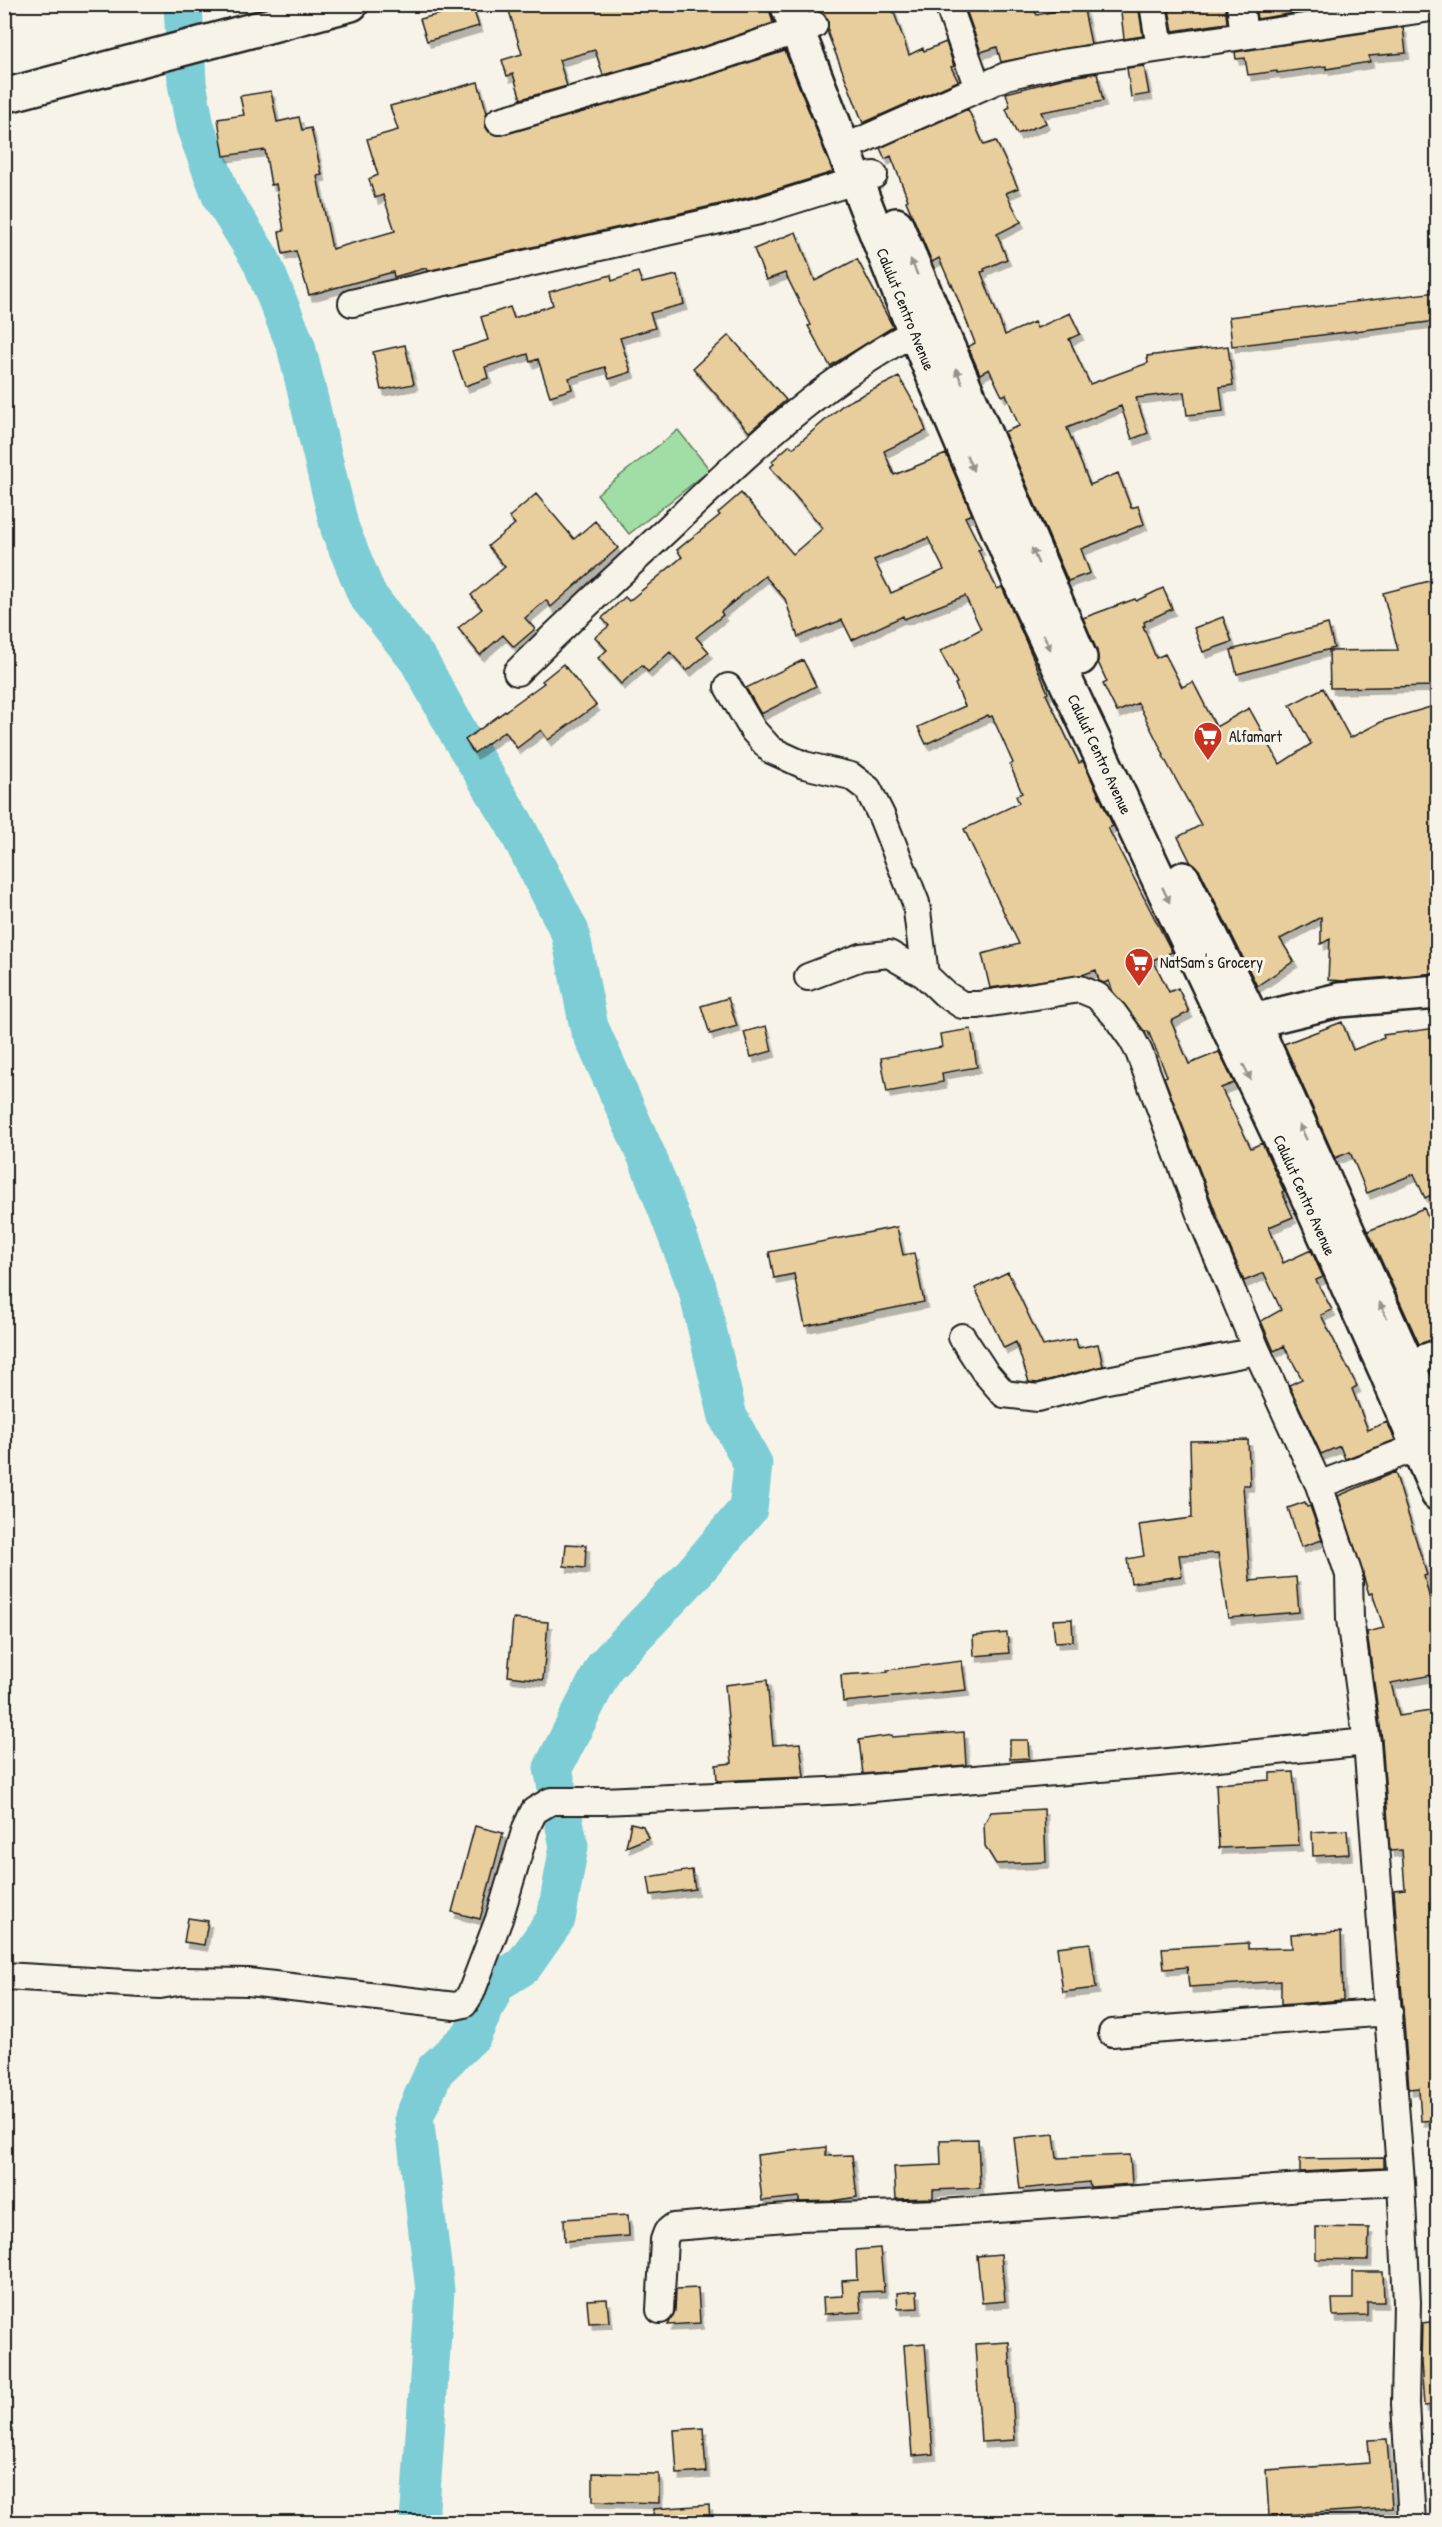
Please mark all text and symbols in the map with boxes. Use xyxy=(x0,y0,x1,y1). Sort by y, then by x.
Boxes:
street label: Calulut Centro Avenue xyxy=(871,244,941,374)
one-way arrow xyxy=(909,258,918,276)
one-way arrow xyxy=(954,366,964,384)
one-way arrow xyxy=(965,455,974,472)
one-way arrow xyxy=(1030,546,1040,564)
one-way arrow xyxy=(1043,634,1052,651)
street label: Calulut Centro Avenue xyxy=(1063,690,1138,818)
supermarket icon: Alfamart xyxy=(1192,720,1224,762)
place label: Alfamart xyxy=(1229,725,1282,747)
one-way arrow xyxy=(1161,886,1171,904)
supermarket icon: NatSam's Grocery xyxy=(1123,946,1155,988)
place label: NatSam's Grocery xyxy=(1160,951,1263,973)
one-way arrow xyxy=(1243,1063,1252,1080)
one-way arrow xyxy=(1299,1123,1308,1140)
street label: Calulut Centro Avenue xyxy=(1268,1131,1342,1260)
one-way arrow xyxy=(1379,1301,1388,1318)

